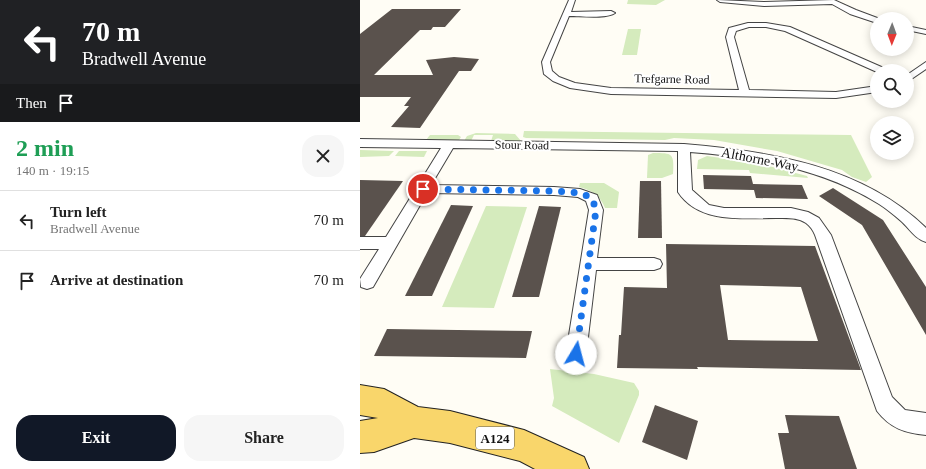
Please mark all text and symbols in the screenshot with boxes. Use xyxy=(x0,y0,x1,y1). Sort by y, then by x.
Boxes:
north arrow xyxy=(870,12,914,56)
map controls xyxy=(870,12,914,160)
icon: left xyxy=(16,16,68,68)
text: 70 m xyxy=(82,16,140,47)
text: Bradwell Avenue xyxy=(82,49,206,69)
button: search xyxy=(870,64,914,108)
street label: Trefgarne Road xyxy=(634,71,710,87)
icon: arrive xyxy=(55,92,77,114)
text: Then xyxy=(16,95,47,111)
button: layers xyxy=(870,116,914,160)
text: 2 min xyxy=(16,135,74,161)
button: close xyxy=(302,135,344,177)
street label: Stour Road xyxy=(495,138,549,152)
street label: Althorne Way xyxy=(720,145,800,174)
text: 140 m · 19:15 xyxy=(16,163,89,178)
pin xyxy=(406,172,440,206)
icon: arrive xyxy=(412,178,434,200)
text: Turn left xyxy=(50,204,107,220)
icon: left xyxy=(16,210,38,232)
text: 70 m xyxy=(314,212,344,228)
text: Bradwell Avenue xyxy=(50,221,140,236)
icon: arrive xyxy=(16,270,38,292)
text: Arrive at destination xyxy=(50,272,183,288)
text: 70 m xyxy=(314,272,344,288)
position arrow xyxy=(555,333,597,375)
button: Exit xyxy=(16,415,176,461)
button: Share xyxy=(184,415,344,461)
road number: A124 xyxy=(476,427,514,449)

